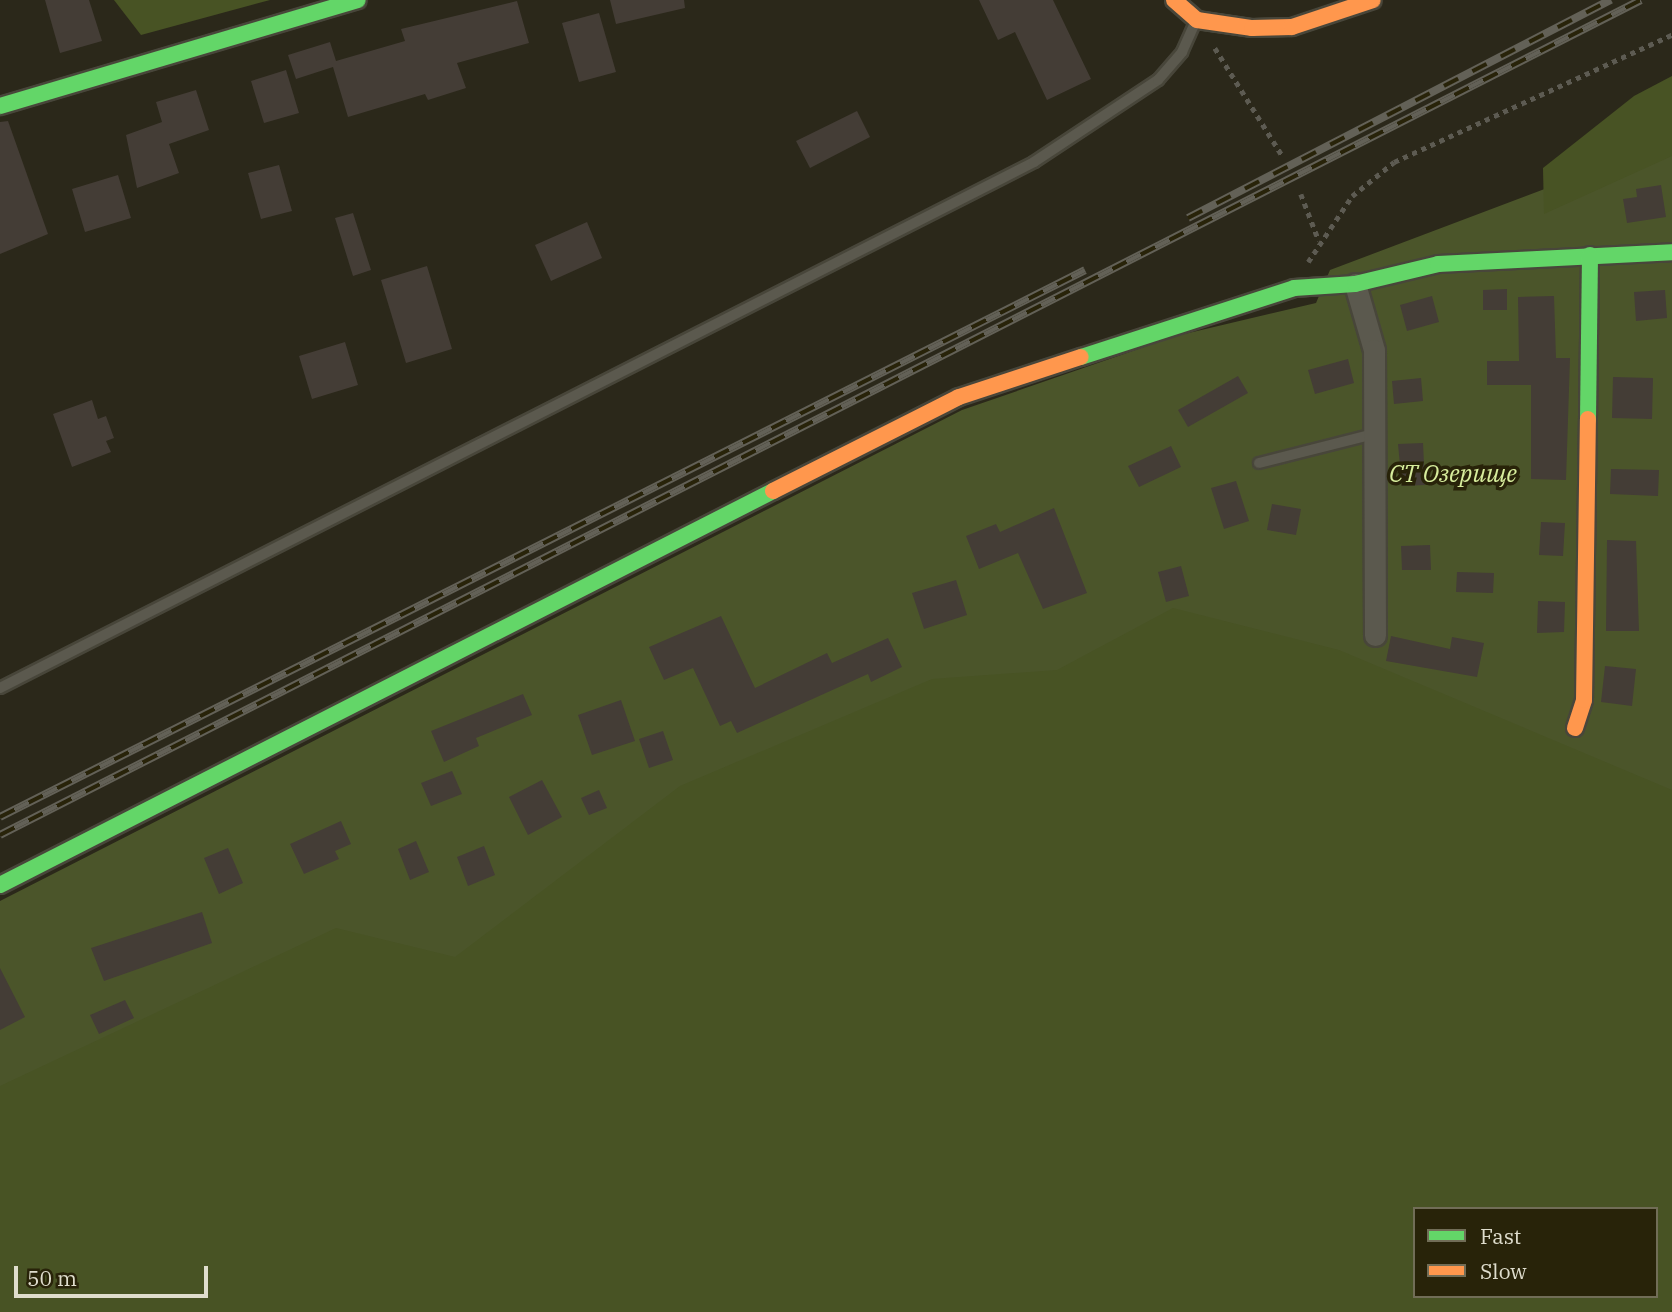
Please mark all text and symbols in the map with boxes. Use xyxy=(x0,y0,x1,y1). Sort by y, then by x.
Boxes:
park label: СТ Озерище xyxy=(1389,460,1517,488)
legend xyxy=(1413,1207,1658,1298)
text: Fast xyxy=(1480,1222,1521,1250)
scale bar xyxy=(18,1252,212,1296)
text: Slow xyxy=(1480,1257,1527,1285)
text: 50 m xyxy=(27,1264,77,1292)

